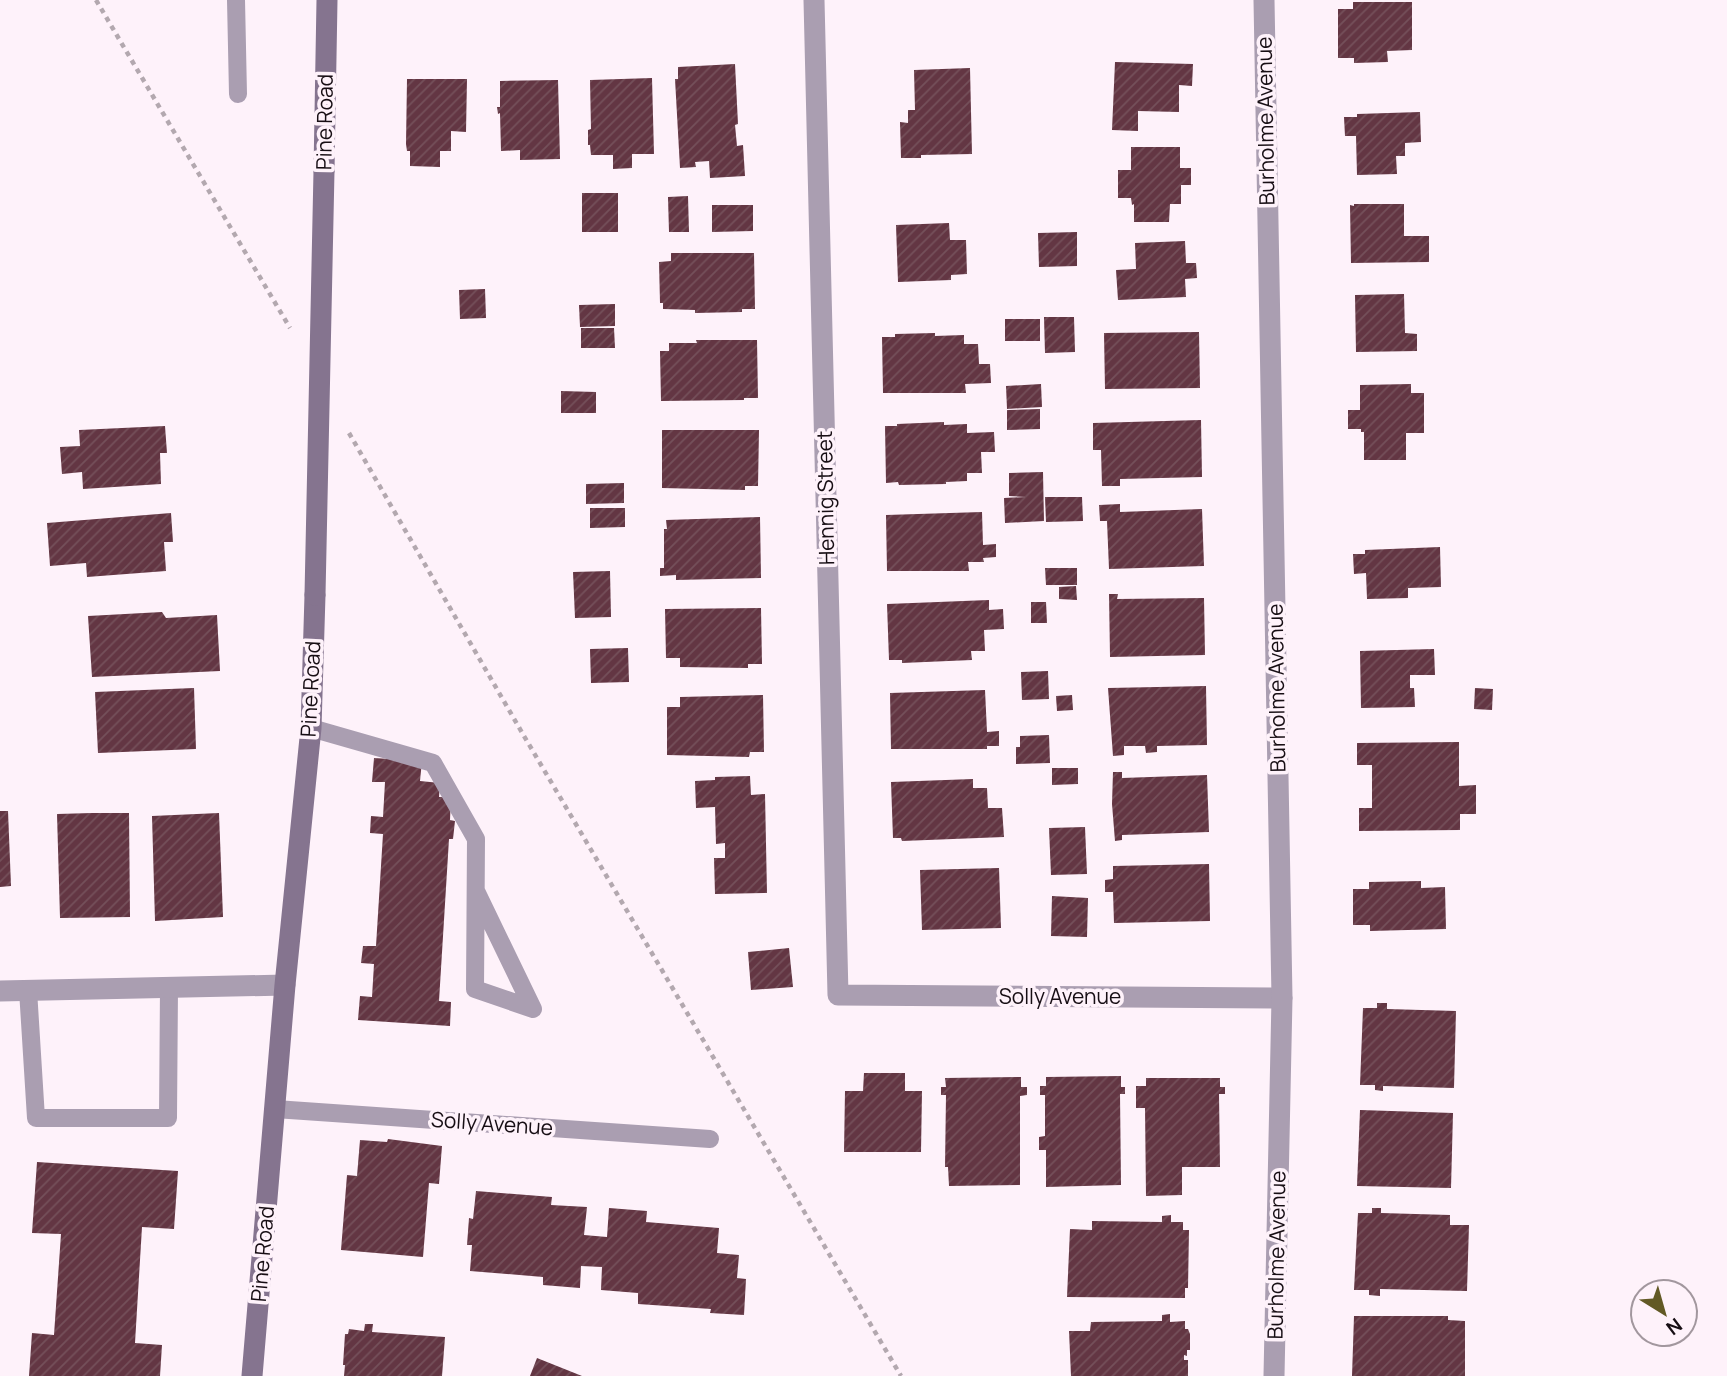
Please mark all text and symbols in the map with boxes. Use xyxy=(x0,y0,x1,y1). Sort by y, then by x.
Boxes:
street label: Burholme Avenue xyxy=(1250,36,1280,206)
street label: Pine Road xyxy=(309,74,339,170)
street label: Hennig Street xyxy=(810,431,840,566)
street label: Burholme Avenue xyxy=(1261,603,1291,773)
street label: Pine Road xyxy=(294,640,327,738)
street label: Solly Avenue xyxy=(999,982,1121,1010)
street label: Solly Avenue xyxy=(430,1105,554,1141)
street label: Burholme Avenue xyxy=(1261,1170,1291,1340)
street label: Pine Road xyxy=(244,1205,280,1303)
north arrow xyxy=(1629,1278,1699,1348)
text: N xyxy=(1661,1312,1688,1341)

